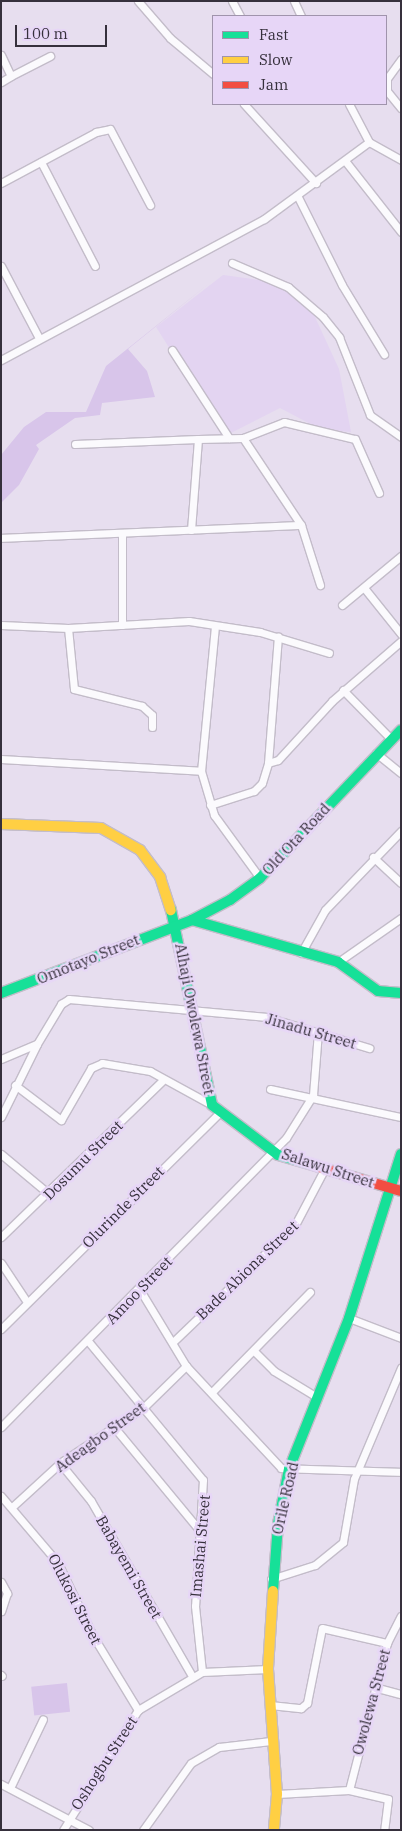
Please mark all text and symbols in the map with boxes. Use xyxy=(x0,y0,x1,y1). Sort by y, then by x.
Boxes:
scale bar xyxy=(18,15,110,47)
legend xyxy=(212,15,387,105)
text: 100 m xyxy=(23,24,68,43)
text: Fast xyxy=(259,25,289,44)
text: Slow xyxy=(259,50,292,69)
text: Jam xyxy=(259,75,288,94)
street label: Old Ota Road xyxy=(258,799,334,879)
street label: Omotayo Street xyxy=(34,930,142,988)
street label: Alhaji Owolewa Street xyxy=(171,942,219,1096)
street label: Jinadu Street xyxy=(264,1009,358,1053)
street label: Dosumu Street xyxy=(40,1117,126,1203)
street label: Salawu Street xyxy=(280,1145,376,1191)
street label: Olurinde Street xyxy=(78,1162,168,1252)
street label: Bade Abiona Street xyxy=(192,1217,302,1323)
street label: Amoo Street xyxy=(102,1252,176,1328)
street label: Adeagbo Street xyxy=(51,1398,149,1476)
street label: Orile Road xyxy=(268,1460,302,1536)
street label: Imashai Street xyxy=(187,1494,213,1598)
street label: Babayemi Street xyxy=(92,1512,166,1622)
street label: Olukosi Street xyxy=(44,1551,106,1647)
street label: Owolewa Street xyxy=(348,1647,394,1757)
street label: Oshogbu Street xyxy=(67,1713,141,1813)

